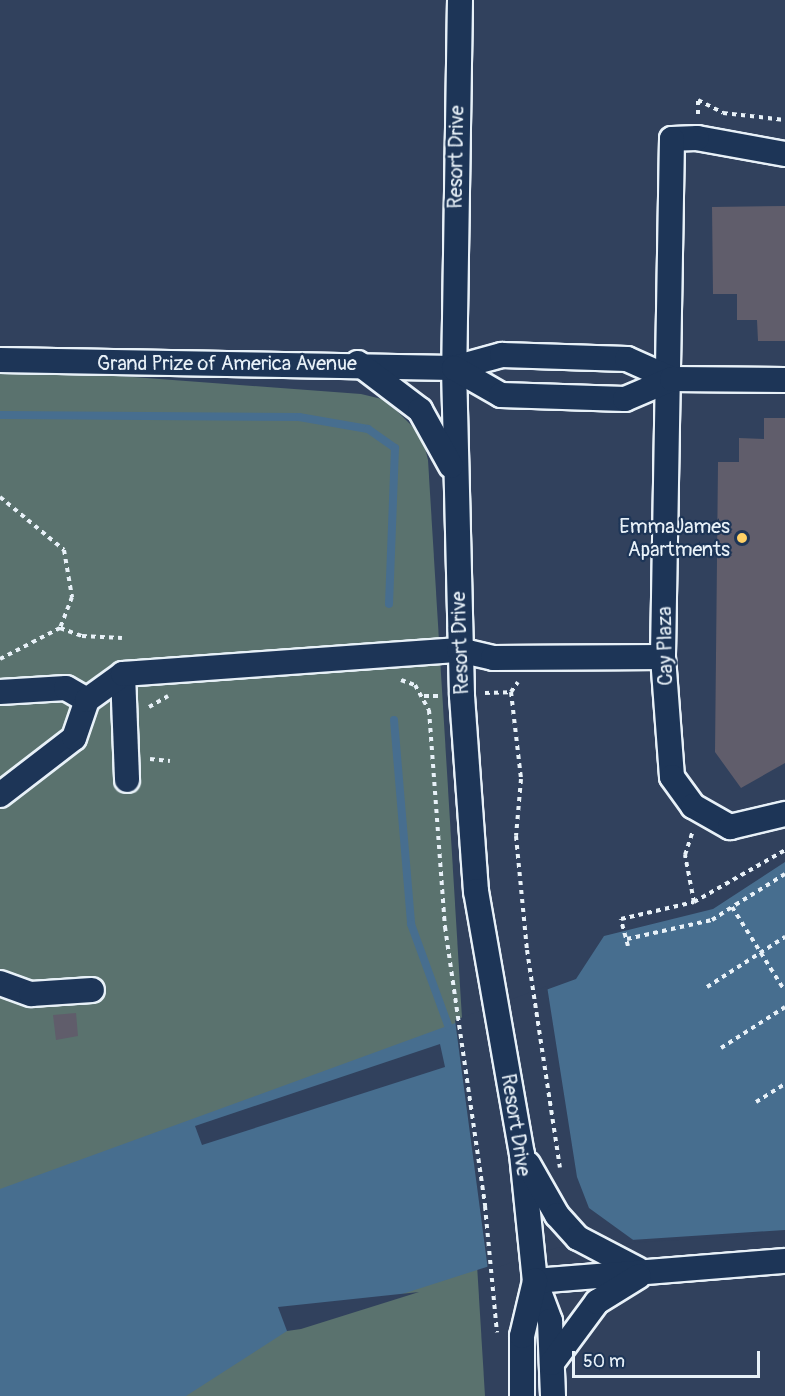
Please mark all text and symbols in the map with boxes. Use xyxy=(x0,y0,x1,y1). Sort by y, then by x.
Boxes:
street label: Resort Drive xyxy=(443,105,469,209)
street label: Grand Prize of America Avenue xyxy=(97,351,357,375)
place label: EmmaJames Apartments xyxy=(619,514,730,561)
marker: EmmaJames Apartments xyxy=(735,531,749,545)
street label: Resort Drive xyxy=(446,591,474,695)
street label: Cay Plaza xyxy=(652,606,678,686)
street label: Resort Drive xyxy=(496,1072,536,1178)
scale bar xyxy=(575,1339,762,1377)
text: 50 m xyxy=(583,1350,625,1373)

